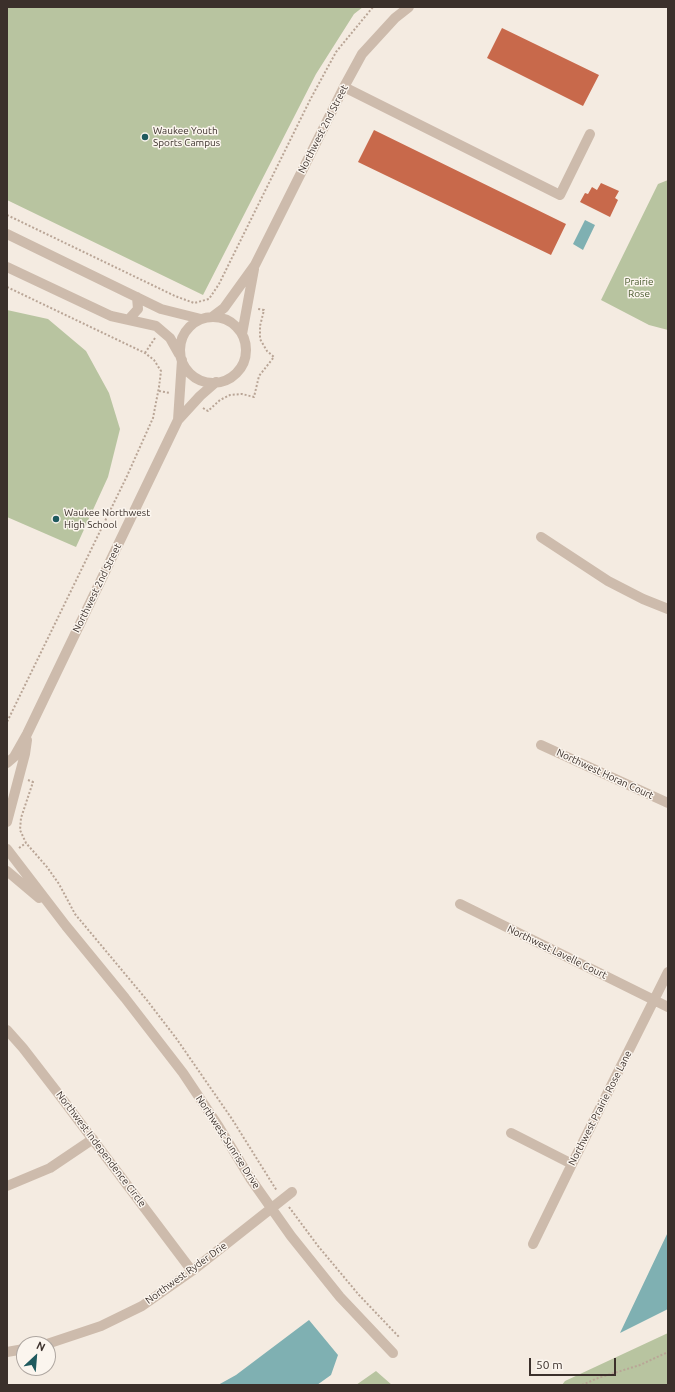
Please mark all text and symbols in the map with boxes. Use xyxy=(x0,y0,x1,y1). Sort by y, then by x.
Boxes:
street label: Northwest 2nd Street xyxy=(295,83,351,175)
place label: Waukee Youth Sports Campus xyxy=(153,125,220,148)
marker: Waukee Youth Sports Campus xyxy=(140,132,150,142)
park label: Prairie Rose xyxy=(624,276,654,300)
place label: Waukee Northwest High School xyxy=(64,507,150,530)
marker: Waukee Northwest High School xyxy=(51,514,61,524)
street label: Northwest 2nd Street xyxy=(70,541,124,635)
street label: Northwest Horan Court xyxy=(555,746,655,802)
street label: Northwest Lavelle Court xyxy=(505,923,609,981)
street label: Northwest Prairie Rose Lane xyxy=(566,1049,634,1167)
street label: Northwest Independence Circle xyxy=(54,1089,148,1209)
street label: Northwest Sunrise Drive xyxy=(193,1093,263,1191)
street label: Northwest Ryder Drie xyxy=(143,1239,229,1307)
north arrow xyxy=(16,1336,56,1376)
text: N xyxy=(34,1339,47,1353)
scale bar xyxy=(531,1350,618,1376)
text: 50 m xyxy=(536,1358,563,1371)

